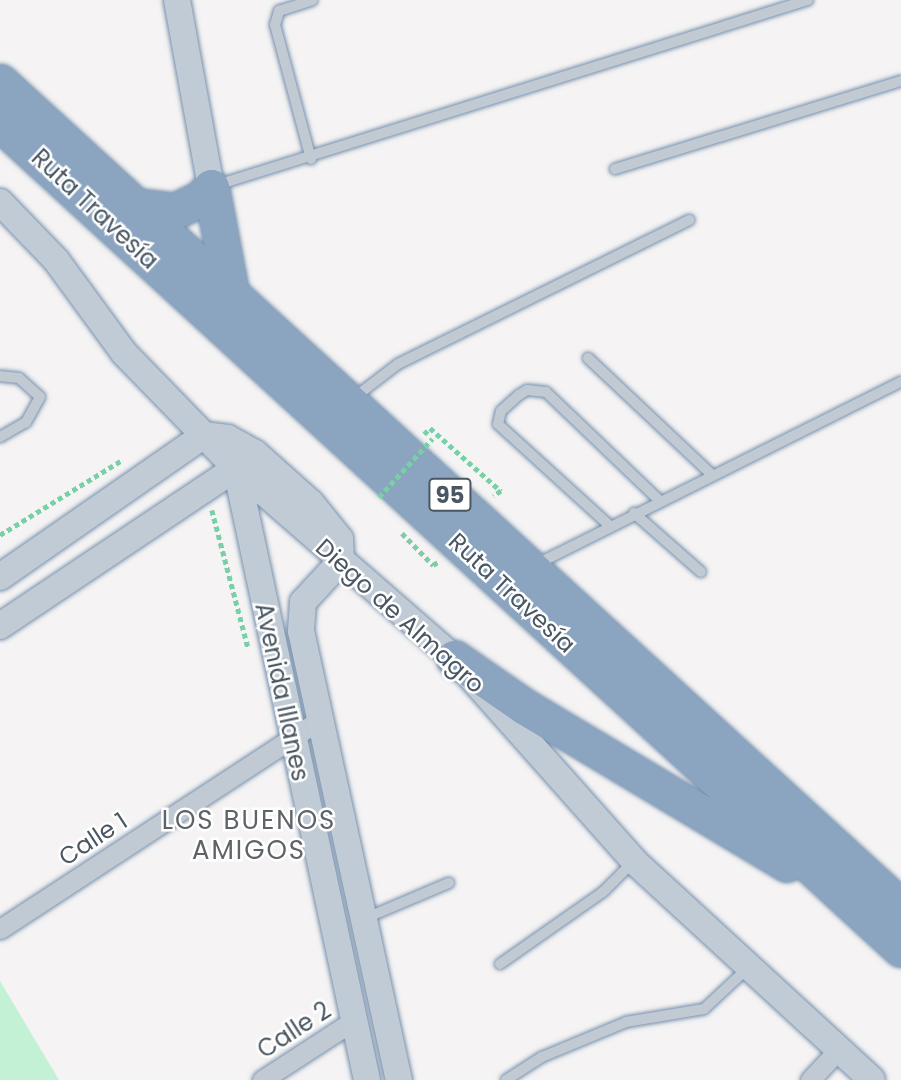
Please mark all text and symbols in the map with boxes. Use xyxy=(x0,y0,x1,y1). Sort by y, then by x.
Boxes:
street label: Ruta Travesía xyxy=(26,143,164,275)
road number: 95 xyxy=(427,475,473,514)
street label: Ruta Travesía xyxy=(443,527,581,659)
street label: Diego de Almagro xyxy=(310,533,490,699)
street label: Avenida Illanes xyxy=(249,600,315,784)
district label: LOS BUENOS AMIGOS xyxy=(163,805,335,866)
street label: Calle 1 xyxy=(53,806,133,872)
street label: Calle 2 xyxy=(252,996,336,1064)

